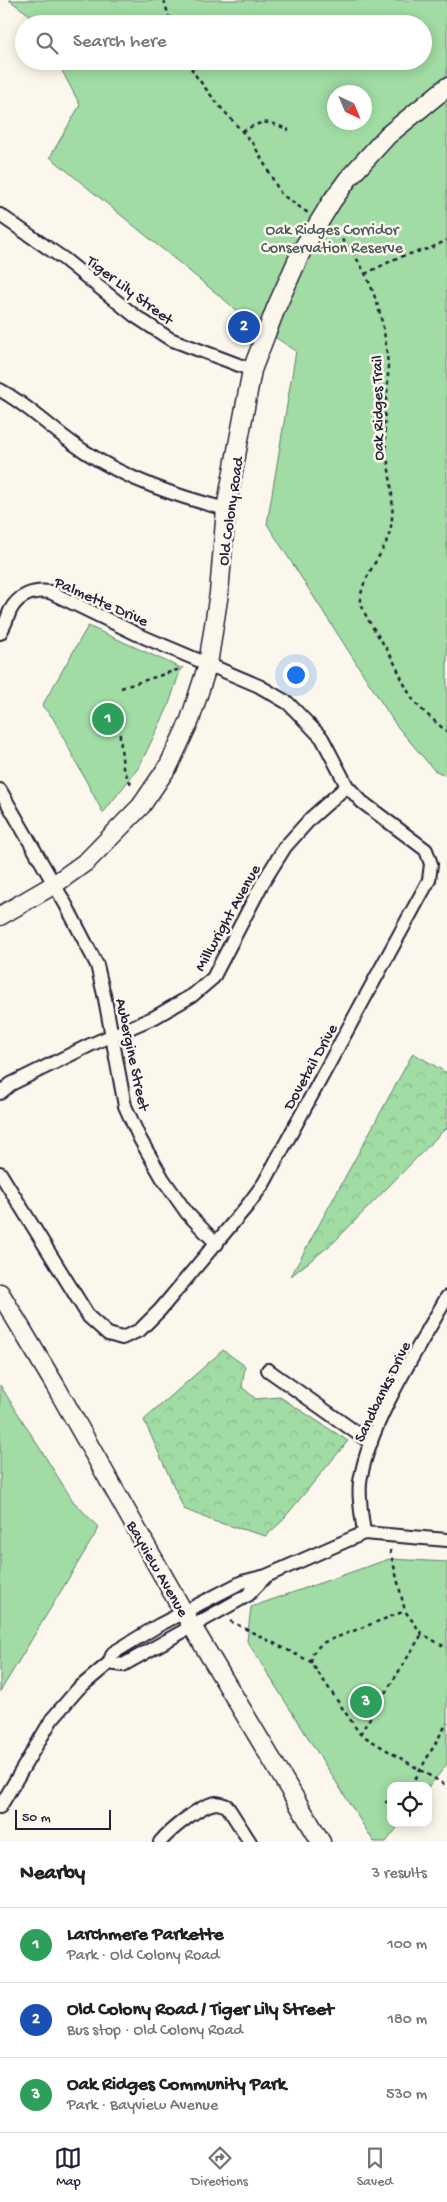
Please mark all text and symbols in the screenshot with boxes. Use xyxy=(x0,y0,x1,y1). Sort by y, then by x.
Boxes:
search box xyxy=(15,15,432,70)
icon: search xyxy=(33,29,61,57)
text: Search here xyxy=(73,31,167,54)
north arrow xyxy=(327,85,372,130)
park label: Oak Ridges Corridor Conservation Reserve xyxy=(261,222,404,259)
street label: Tiger Lily Street xyxy=(81,252,177,331)
pin: 2 xyxy=(228,308,260,346)
street label: Oak Ridges Trail xyxy=(369,355,390,461)
street label: Old Colony Road xyxy=(215,454,250,567)
street label: Palmette Drive xyxy=(50,574,151,633)
your location xyxy=(283,662,309,688)
pin: 1 xyxy=(92,700,124,738)
street label: Millwright Avenue xyxy=(192,861,267,975)
street label: Aubergine Street xyxy=(109,997,152,1114)
street label: Dovetail Drive xyxy=(280,1021,344,1115)
street label: Sandbanks Drive xyxy=(352,1338,417,1446)
street label: Bayview Avenue xyxy=(120,1517,192,1622)
pin: 3 xyxy=(350,1683,382,1721)
map controls xyxy=(387,1782,432,1827)
button: locate xyxy=(387,1782,432,1827)
scale bar xyxy=(15,1807,111,1830)
text: 50 m xyxy=(22,1810,51,1827)
text: Nearby xyxy=(20,1862,85,1887)
text: 3 results xyxy=(372,1865,427,1884)
text: Larchmere Parkette xyxy=(67,1924,224,1947)
text: 1 xyxy=(33,1936,39,1955)
text: 100 m xyxy=(387,1936,427,1955)
text: Park · Old Colony Road xyxy=(67,1947,219,1966)
text: Old Colony Road / Tiger Lily Street xyxy=(67,1999,333,2022)
text: 2 xyxy=(32,2011,40,2030)
text: 180 m xyxy=(388,2011,427,2030)
text: Bus stop · Old Colony Road xyxy=(67,2022,243,2041)
text: Oak Ridges Community Park xyxy=(67,2074,286,2097)
text: 3 xyxy=(32,2086,40,2105)
text: 530 m xyxy=(386,2086,427,2105)
text: Park · Bayview Avenue xyxy=(67,2097,218,2116)
tab: Map xyxy=(54,2144,82,2191)
tab: Directions xyxy=(191,2144,248,2191)
tab: Saved xyxy=(357,2144,393,2191)

